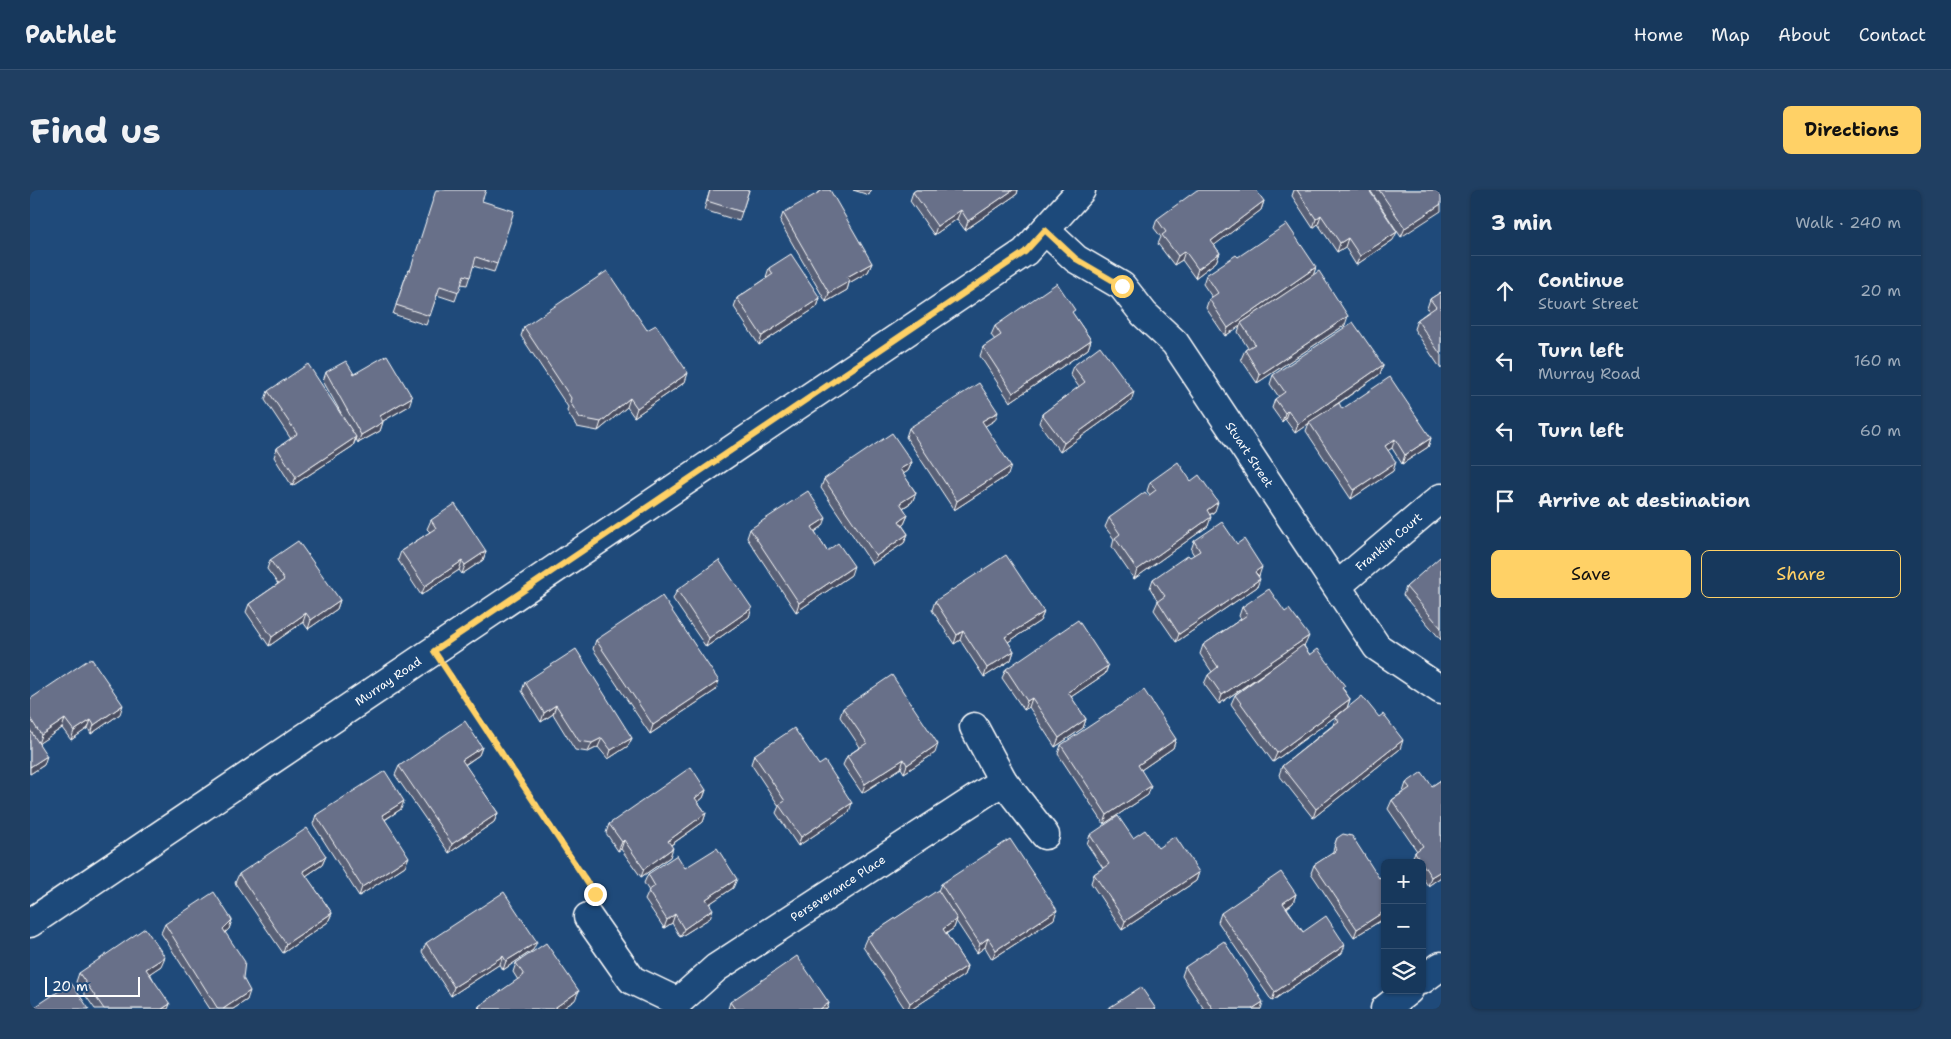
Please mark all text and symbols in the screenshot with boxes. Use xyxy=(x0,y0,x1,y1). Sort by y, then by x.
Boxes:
text: Pathlet xyxy=(25,19,116,51)
text: Home xyxy=(1634,23,1683,47)
text: Map xyxy=(1711,23,1750,47)
text: About xyxy=(1778,23,1831,47)
text: Contact xyxy=(1859,23,1926,47)
button: Directions xyxy=(1783,106,1921,154)
text: Find us xyxy=(30,107,161,154)
text: 3 min xyxy=(1491,209,1552,237)
text: Walk · 240 m xyxy=(1795,212,1901,233)
text: Continue xyxy=(1538,268,1624,293)
route start xyxy=(1111,275,1134,298)
icon: ahead xyxy=(1491,277,1519,305)
text: 20 m xyxy=(1860,280,1901,301)
text: Stuart Street xyxy=(1538,293,1639,314)
text: Turn left xyxy=(1538,338,1624,363)
icon: left xyxy=(1491,347,1519,375)
text: 160 m xyxy=(1854,350,1901,371)
text: Murray Road xyxy=(1538,363,1640,384)
icon: left xyxy=(1491,417,1519,445)
text: Turn left xyxy=(1538,418,1624,443)
street label: Stuart Street xyxy=(1222,419,1277,491)
text: 60 m xyxy=(1860,420,1901,441)
icon: arrive xyxy=(1491,487,1519,515)
text: Arrive at destination xyxy=(1538,488,1750,513)
street label: Franklin Court xyxy=(1352,509,1426,575)
button: Save xyxy=(1491,550,1691,598)
button: Share xyxy=(1701,550,1901,598)
street label: Murray Road xyxy=(352,653,425,710)
street label: Perseverance Place xyxy=(787,851,889,925)
map controls xyxy=(1381,859,1426,994)
button: + xyxy=(1381,859,1426,904)
route end xyxy=(584,883,607,906)
button: − xyxy=(1381,904,1426,949)
button: layers xyxy=(1381,949,1426,994)
scale bar xyxy=(45,974,140,997)
text: 20 m xyxy=(52,977,88,995)

